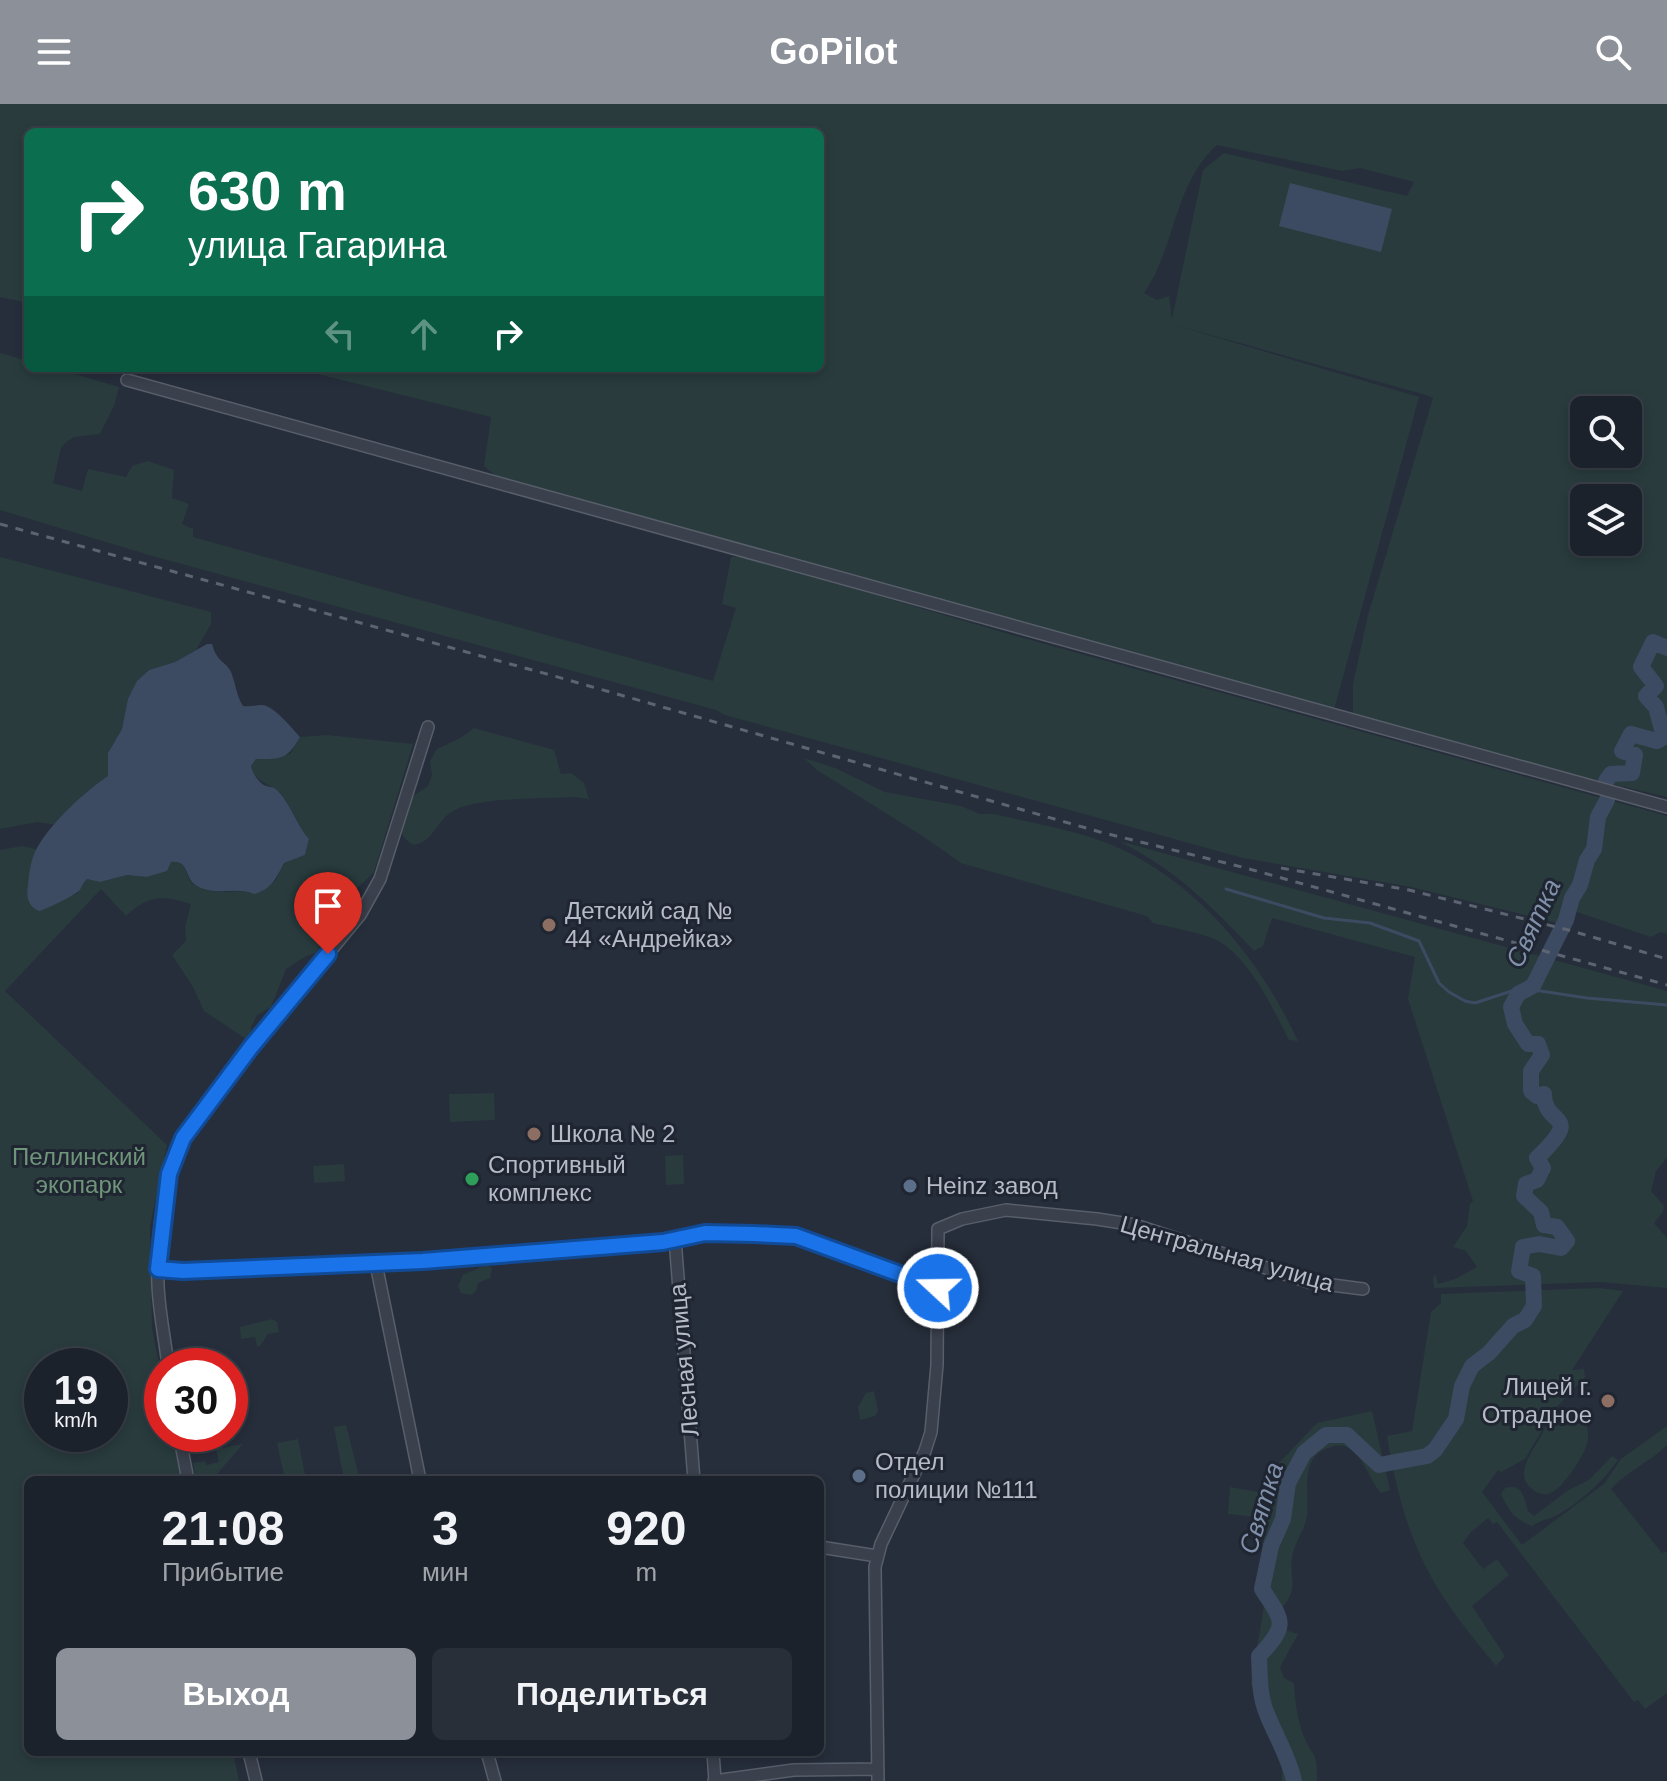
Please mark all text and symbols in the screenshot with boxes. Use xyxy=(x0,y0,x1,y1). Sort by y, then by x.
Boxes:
icon: menu xyxy=(32,30,76,74)
icon: search xyxy=(1591,30,1635,74)
text: GoPilot xyxy=(770,31,898,72)
text: 630 m xyxy=(188,159,347,222)
icon: right xyxy=(56,160,160,264)
text: улица Гагарина xyxy=(188,225,447,266)
icon: left xyxy=(318,312,362,356)
icon: ahead xyxy=(402,312,446,356)
icon: right xyxy=(486,312,530,356)
map controls xyxy=(1570,396,1642,556)
button: search xyxy=(1570,396,1642,468)
button: layers xyxy=(1570,484,1642,556)
pin xyxy=(294,872,362,954)
water label: Святка xyxy=(1500,874,1566,972)
icon: arrive xyxy=(306,884,350,928)
place label: Детский сад № 44 «Андрейка» xyxy=(565,897,733,952)
marker: Детский сад № 44 «Андрейка» xyxy=(540,916,558,934)
place label: Школа № 2 xyxy=(550,1120,675,1147)
marker: Школа № 2 xyxy=(525,1125,543,1143)
park label: Пеллинский экопарк xyxy=(12,1143,146,1198)
place label: Спортивный комплекс xyxy=(488,1151,626,1206)
marker: Спортивный комплекс xyxy=(463,1170,481,1188)
place label: Heinz завод xyxy=(926,1172,1058,1199)
marker: Heinz завод xyxy=(901,1177,919,1195)
street label: Центральная улица xyxy=(1117,1210,1338,1297)
position arrow xyxy=(896,1246,980,1330)
street label: Лесная улица xyxy=(663,1282,704,1438)
speed limit sign: 30 xyxy=(144,1348,248,1452)
text: 19 xyxy=(54,1368,98,1412)
place label: Лицей г. Отрадное xyxy=(1482,1373,1592,1428)
marker: Лицей г. Отрадное xyxy=(1599,1392,1617,1410)
text: km/h xyxy=(54,1409,98,1431)
place label: Отдел полиции №111 xyxy=(875,1448,1038,1503)
water label: Святка xyxy=(1233,1459,1289,1557)
marker: Отдел полиции №111 xyxy=(850,1467,868,1485)
text: 21:08 xyxy=(162,1502,284,1555)
text: 3 xyxy=(432,1502,459,1555)
text: 920 xyxy=(606,1502,686,1555)
text: Прибытие xyxy=(162,1557,284,1587)
text: мин xyxy=(422,1557,469,1587)
text: m xyxy=(636,1557,657,1587)
button: Выход xyxy=(56,1648,416,1740)
button: Поделиться xyxy=(432,1648,792,1740)

